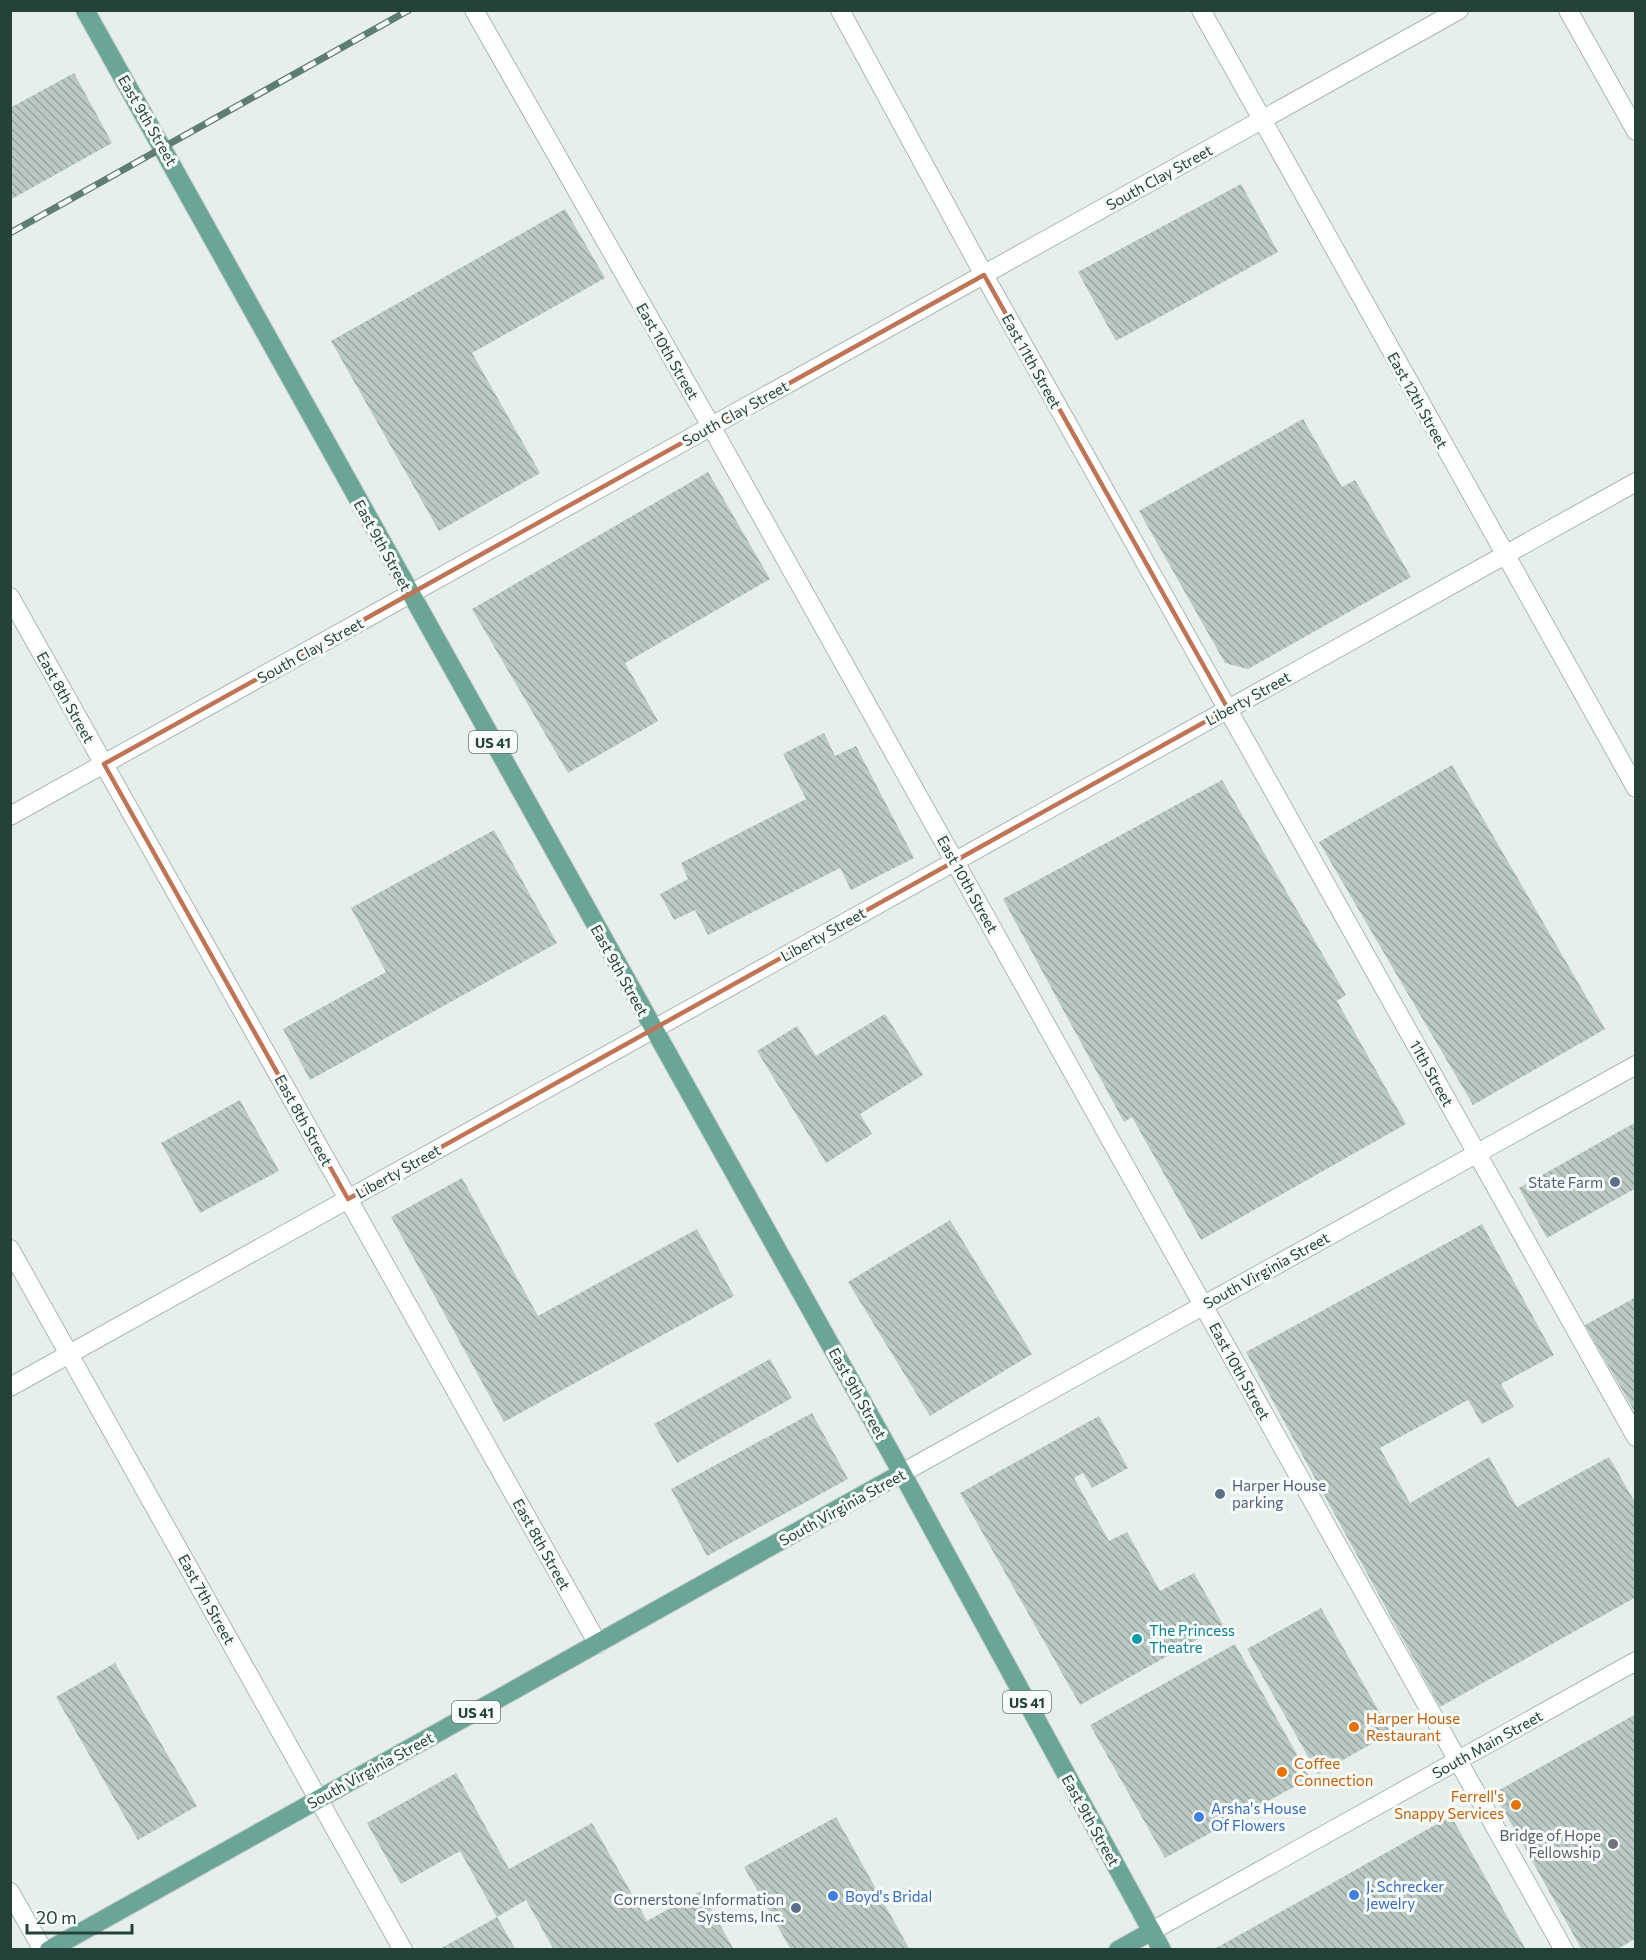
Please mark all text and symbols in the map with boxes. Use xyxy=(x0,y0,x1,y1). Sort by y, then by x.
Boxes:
street label: East 9th Street xyxy=(115,71,181,169)
street label: South Clay Street xyxy=(1103,140,1215,214)
street label: East 10th Street xyxy=(633,299,703,403)
street label: East 11th Street xyxy=(999,311,1065,411)
street label: East 12th Street xyxy=(1384,349,1452,451)
street label: South Clay Street xyxy=(679,376,791,450)
street label: East 9th Street xyxy=(350,496,416,594)
street label: South Clay Street xyxy=(254,613,366,687)
street label: East 8th Street xyxy=(33,648,99,746)
street label: Liberty Street xyxy=(1202,667,1294,729)
road number: US 41 xyxy=(469,731,517,753)
street label: East 10th Street xyxy=(934,832,1002,936)
street label: Liberty Street xyxy=(777,903,869,965)
street label: East 9th Street xyxy=(587,921,653,1019)
street label: 11th Street xyxy=(1406,1037,1458,1109)
street label: East 8th Street xyxy=(271,1071,337,1169)
street label: Liberty Street xyxy=(352,1140,444,1202)
place label: State Farm xyxy=(1528,1173,1603,1191)
marker: State Farm xyxy=(1608,1175,1622,1189)
street label: South Virginia Street xyxy=(1200,1228,1332,1312)
street label: East 10th Street xyxy=(1206,1319,1274,1423)
street label: East 9th Street xyxy=(825,1344,891,1442)
street label: South Virginia Street xyxy=(776,1465,908,1549)
place label: Harper House parking xyxy=(1232,1476,1326,1511)
marker: Harper House parking xyxy=(1213,1487,1227,1501)
street label: East 8th Street xyxy=(509,1495,575,1593)
street label: East 7th Street xyxy=(175,1551,239,1647)
place label: The Princess Theatre xyxy=(1149,1621,1235,1656)
marker: The Princess Theatre xyxy=(1130,1632,1144,1646)
road number: US 41 xyxy=(1003,1691,1051,1713)
road number: US 41 xyxy=(452,1701,500,1723)
street label: South Main Street xyxy=(1429,1706,1545,1782)
place label: Harper House Restaurant xyxy=(1366,1709,1460,1744)
marker: Harper House Restaurant xyxy=(1347,1720,1361,1734)
street label: South Virginia Street xyxy=(304,1728,436,1812)
place label: Coffee Connection xyxy=(1294,1754,1373,1789)
marker: Coffee Connection xyxy=(1275,1765,1289,1779)
street label: East 9th Street xyxy=(1058,1771,1124,1869)
place label: Ferrell's Snappy Services xyxy=(1394,1787,1504,1822)
marker: Ferrell's Snappy Services xyxy=(1509,1798,1523,1812)
place label: Arsha's House Of Flowers xyxy=(1211,1799,1306,1834)
marker: Arsha's House Of Flowers xyxy=(1192,1810,1206,1824)
place label: Bridge of Hope Fellowship xyxy=(1499,1826,1601,1861)
marker: Bridge of Hope Fellowship xyxy=(1606,1837,1620,1851)
place label: J. Schrecker Jewelry xyxy=(1366,1877,1444,1912)
place label: Boyd's Bridal xyxy=(845,1887,932,1905)
marker: J. Schrecker Jewelry xyxy=(1347,1888,1361,1902)
marker: Boyd's Bridal xyxy=(826,1889,840,1903)
place label: Cornerstone Information Systems, Inc. xyxy=(614,1890,784,1925)
scale bar xyxy=(27,1897,132,1935)
marker: Cornerstone Information Systems, Inc. xyxy=(789,1901,803,1915)
text: 20 m xyxy=(36,1906,77,1928)

